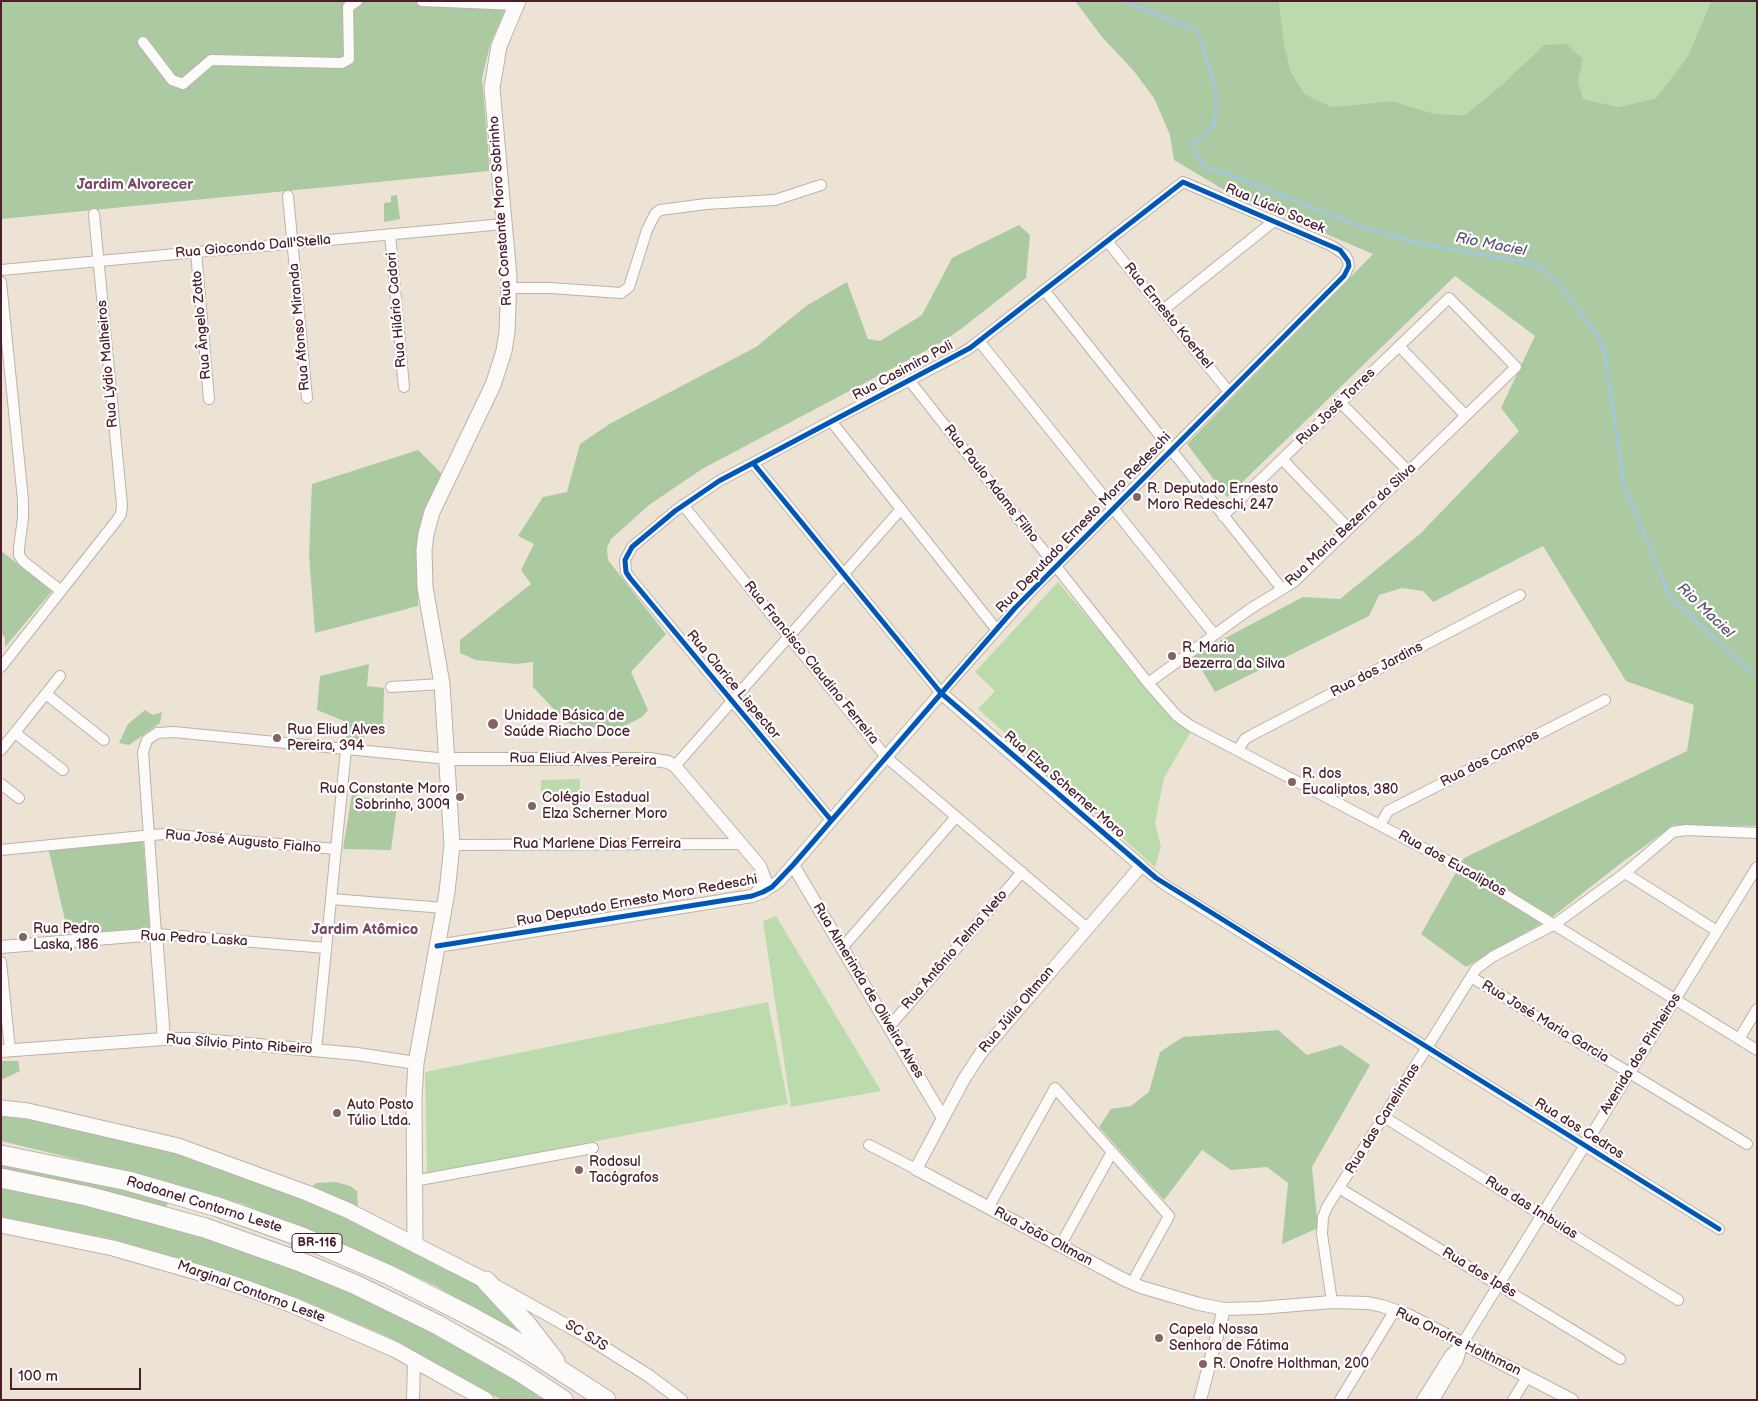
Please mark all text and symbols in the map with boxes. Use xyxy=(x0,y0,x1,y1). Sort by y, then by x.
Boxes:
street label: Rua Constante Moro Sobrinho xyxy=(486,115,516,307)
district label: Jardim Alvorecer xyxy=(77,176,193,194)
street label: Rua Lúcio Socek xyxy=(1223,180,1327,238)
water label: Rio Maciel xyxy=(1454,229,1528,261)
street label: Rua Giocondo Dall'Stella xyxy=(174,232,332,262)
street label: Rua Hilário Cadori xyxy=(384,251,410,369)
street label: Rua Ernesto Koerbel xyxy=(1120,259,1216,373)
street label: Rua Afonso Miranda xyxy=(286,262,314,392)
street label: Rua Ângelo Zotto xyxy=(189,270,215,380)
street label: Rua Lýdio Malheiros xyxy=(94,300,122,428)
street label: Rua Casimiro Poli xyxy=(850,337,956,405)
street label: Rua José Torres xyxy=(1293,365,1379,449)
street label: Rua Paulo Adams Filho xyxy=(940,422,1042,546)
street label: Rua Deputado Ernesto Moro Redeschi xyxy=(993,429,1175,617)
street label: Rua Maria Bezerra da Silva xyxy=(1282,460,1420,590)
place label: R. Deputado Ernesto Moro Redeschi, 247 xyxy=(1147,481,1278,514)
marker: R. Deputado Ernesto Moro Redeschi, 247 xyxy=(1131,491,1143,503)
street label: Rua Francisco Claudino Ferreira xyxy=(740,578,882,748)
water label: Rio Maciel xyxy=(1673,580,1737,642)
street label: Rua Clarice Lispector xyxy=(682,627,784,743)
street label: Rua dos Jardins xyxy=(1328,639,1426,701)
place label: R. Maria Bezerra da Silva xyxy=(1182,640,1285,672)
marker: R. Maria Bezerra da Silva xyxy=(1166,650,1178,662)
place label: Unidade Básica de Saúde Riacho Doce xyxy=(504,708,630,740)
marker: Unidade Básica de Saúde Riacho Doce xyxy=(486,717,500,731)
place label: Rua Eliud Alves Pereira, 394 xyxy=(287,722,385,754)
street label: Rua dos Campos xyxy=(1438,727,1542,791)
street label: Rua Elza Scherner Moro xyxy=(1000,728,1128,842)
marker: Rua Eliud Alves Pereira, 394 xyxy=(271,732,283,744)
street label: Rua Eliud Alves Pereira xyxy=(509,750,657,770)
place label: R. dos Eucaliptos, 380 xyxy=(1302,766,1398,799)
marker: R. dos Eucaliptos, 380 xyxy=(1286,776,1298,788)
place label: Rua Constante Moro Sobrinho, 3009 xyxy=(319,781,450,814)
place label: Colégio Estadual Elza Scherner Moro xyxy=(542,790,667,822)
marker: Rua Constante Moro Sobrinho, 3009 xyxy=(454,791,466,803)
marker: Colégio Estadual Elza Scherner Moro xyxy=(526,800,538,812)
street label: Rua José Augusto Fialho xyxy=(164,827,322,857)
street label: Rua dos Eucaliptos xyxy=(1395,827,1509,901)
street label: Rua Marlene Dias Ferreira xyxy=(513,836,681,852)
street label: Rua Deputado Ernesto Moro Redeschi xyxy=(515,871,759,931)
street label: Rua Antônio Telma Neto xyxy=(899,887,1011,1013)
street label: Rua Almerinda de Oliveira Alves xyxy=(809,900,927,1082)
place label: Rua Pedro Laska, 186 xyxy=(33,921,100,954)
district label: Jardim Atômico xyxy=(312,921,418,939)
street label: Rua Pedro Laska xyxy=(140,928,248,950)
marker: Rua Pedro Laska, 186 xyxy=(17,931,29,943)
street label: Rua Júlia Oltman xyxy=(976,963,1058,1057)
street label: Rua José Maria Garcia xyxy=(1478,977,1612,1067)
street label: Avenida dos Pinheiros xyxy=(1597,990,1685,1118)
street label: Rua Sílvio Pinto Ribeiro xyxy=(165,1031,313,1059)
street label: Rua das Canelinhas xyxy=(1342,1061,1424,1177)
street label: Rua dos Cedros xyxy=(1531,1095,1627,1163)
place label: Auto Posto Túlio Ltda. xyxy=(347,1097,414,1130)
marker: Auto Posto Túlio Ltda. xyxy=(331,1107,343,1119)
place label: Rodosul Tacógrafos xyxy=(589,1154,659,1186)
marker: Rodosul Tacógrafos xyxy=(573,1164,585,1176)
street label: Rodoanel Contorno Leste xyxy=(124,1173,284,1237)
street label: Rua das Imbuias xyxy=(1482,1173,1580,1243)
street label: Rua João Oltman xyxy=(991,1204,1095,1270)
road number: BR-116 xyxy=(292,1234,342,1252)
street label: Rua dos Ipês xyxy=(1439,1244,1519,1302)
street label: Marginal Contorno Leste xyxy=(175,1257,327,1327)
street label: Rua Onofre Holthman xyxy=(1392,1304,1524,1380)
street label: SC SJS xyxy=(562,1317,610,1355)
place label: Capela Nossa Senhora de Fátima xyxy=(1169,1322,1289,1354)
marker: Capela Nossa Senhora de Fátima xyxy=(1153,1332,1165,1344)
place label: R. Onofre Holthman, 200 xyxy=(1213,1356,1369,1372)
scale bar xyxy=(12,1358,144,1390)
marker: R. Onofre Holthman, 200 xyxy=(1197,1358,1209,1370)
text: 100 m xyxy=(18,1367,58,1386)

